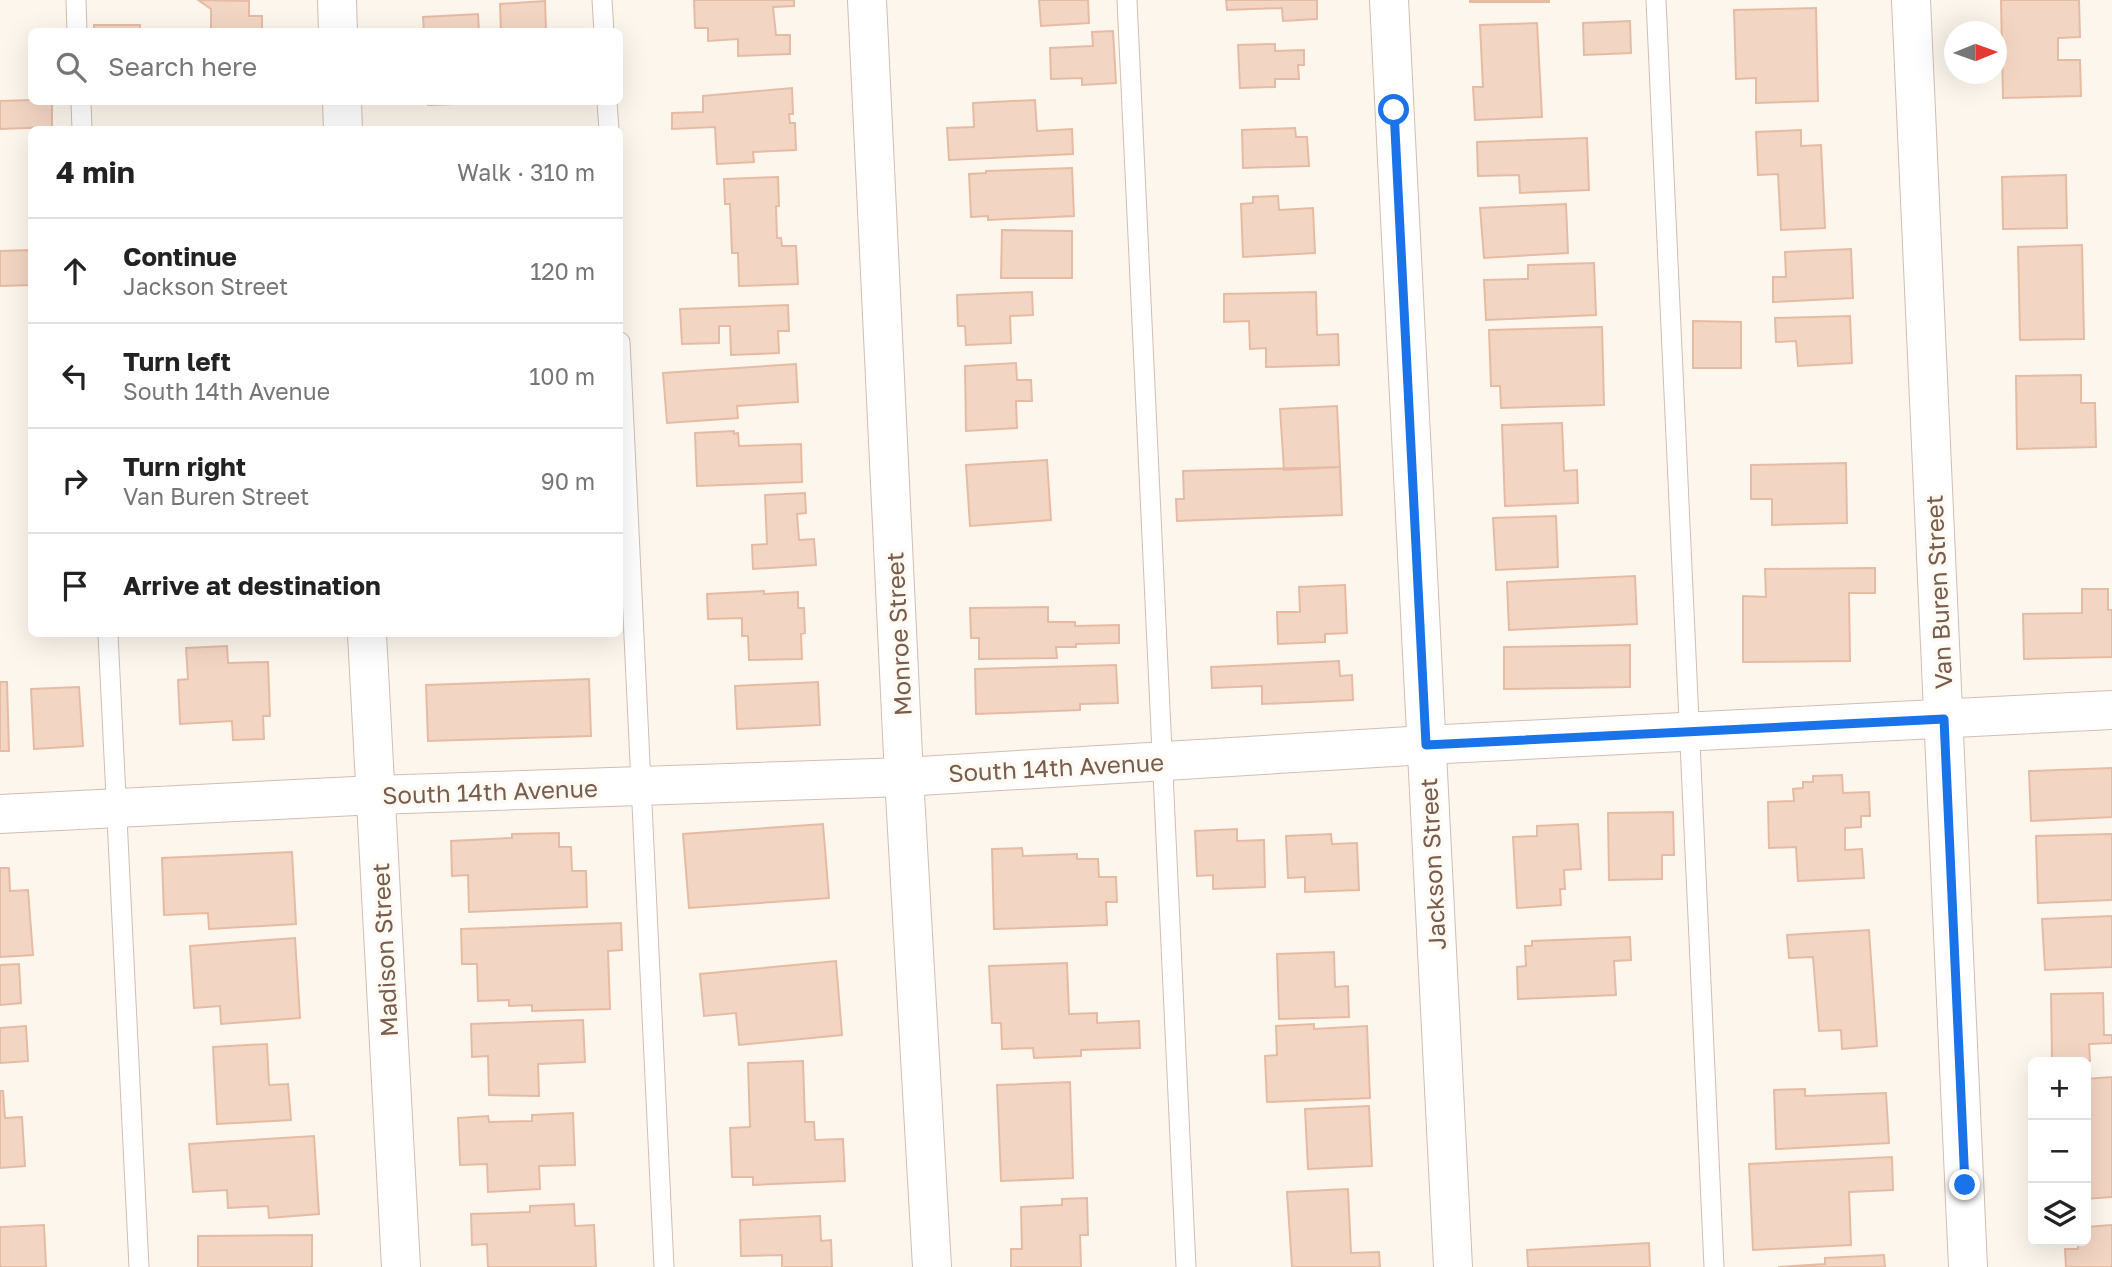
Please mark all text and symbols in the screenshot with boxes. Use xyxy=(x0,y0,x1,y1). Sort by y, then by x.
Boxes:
north arrow xyxy=(1944,21,2007,84)
search box xyxy=(28,28,623,105)
icon: search xyxy=(52,48,90,86)
text: Search here xyxy=(108,51,257,82)
route start xyxy=(1378,94,1409,125)
text: 4 min xyxy=(56,154,135,190)
text: Walk · 310 m xyxy=(457,158,595,186)
text: Continue xyxy=(123,241,237,272)
icon: ahead xyxy=(56,252,94,290)
text: 120 m xyxy=(530,257,595,285)
text: Jackson Street xyxy=(123,272,288,300)
text: Turn left xyxy=(123,346,231,377)
icon: left xyxy=(56,357,94,395)
text: 100 m xyxy=(529,362,595,390)
text: South 14th Avenue xyxy=(123,377,330,405)
text: Turn right xyxy=(123,451,246,482)
icon: right xyxy=(56,462,94,500)
text: 90 m xyxy=(541,467,595,495)
text: Van Buren Street xyxy=(123,482,309,510)
street label: Van Buren Street xyxy=(1918,494,1958,690)
street label: Monroe Street xyxy=(879,551,917,717)
icon: arrive xyxy=(56,567,94,605)
text: Arrive at destination xyxy=(123,570,381,601)
street label: South 14th Avenue xyxy=(947,747,1165,787)
street label: South 14th Avenue xyxy=(382,773,598,809)
street label: Jackson Street xyxy=(1413,777,1451,951)
street label: Madison Street xyxy=(365,862,403,1038)
map controls xyxy=(2028,1057,2091,1246)
button: + xyxy=(2028,1057,2091,1120)
button: − xyxy=(2028,1120,2091,1183)
route end xyxy=(1949,1169,1980,1200)
button: layers xyxy=(2028,1183,2091,1246)

